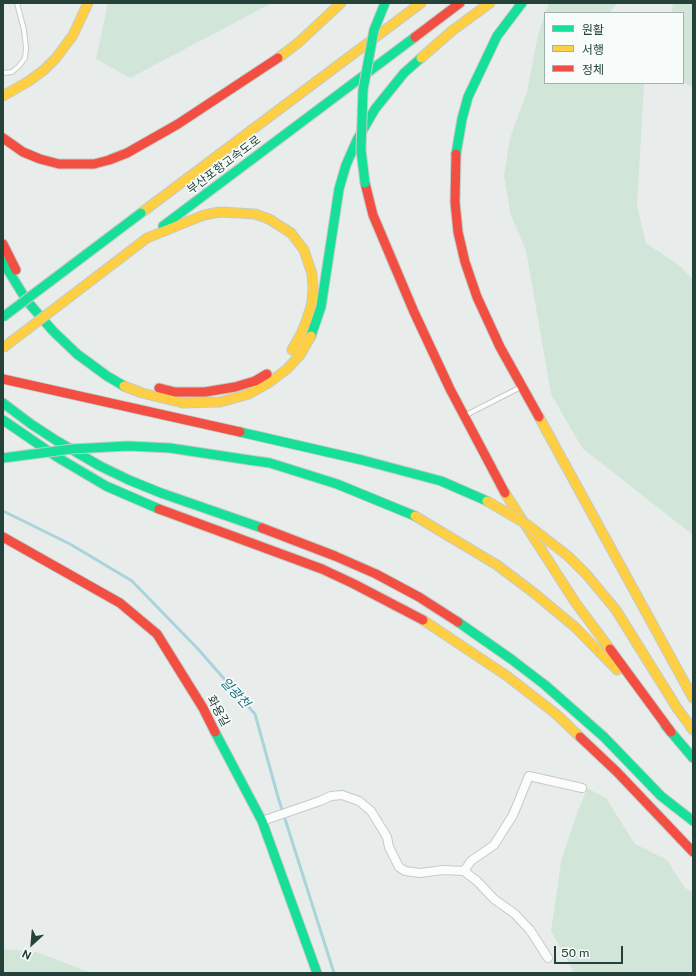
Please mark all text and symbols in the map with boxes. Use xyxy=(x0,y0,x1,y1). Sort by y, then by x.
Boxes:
legend xyxy=(544,12,684,84)
text: 원활 xyxy=(582,23,604,37)
text: 서행 xyxy=(582,43,604,57)
text: 정체 xyxy=(582,63,604,77)
street label: 부산포항고속도로 xyxy=(184,133,264,197)
water label: 일광천 xyxy=(217,675,253,711)
street label: 화용길 xyxy=(204,693,232,729)
north arrow xyxy=(12,924,52,964)
scale bar xyxy=(556,938,625,964)
text: 50 m xyxy=(561,946,589,960)
text: N xyxy=(20,948,33,962)

